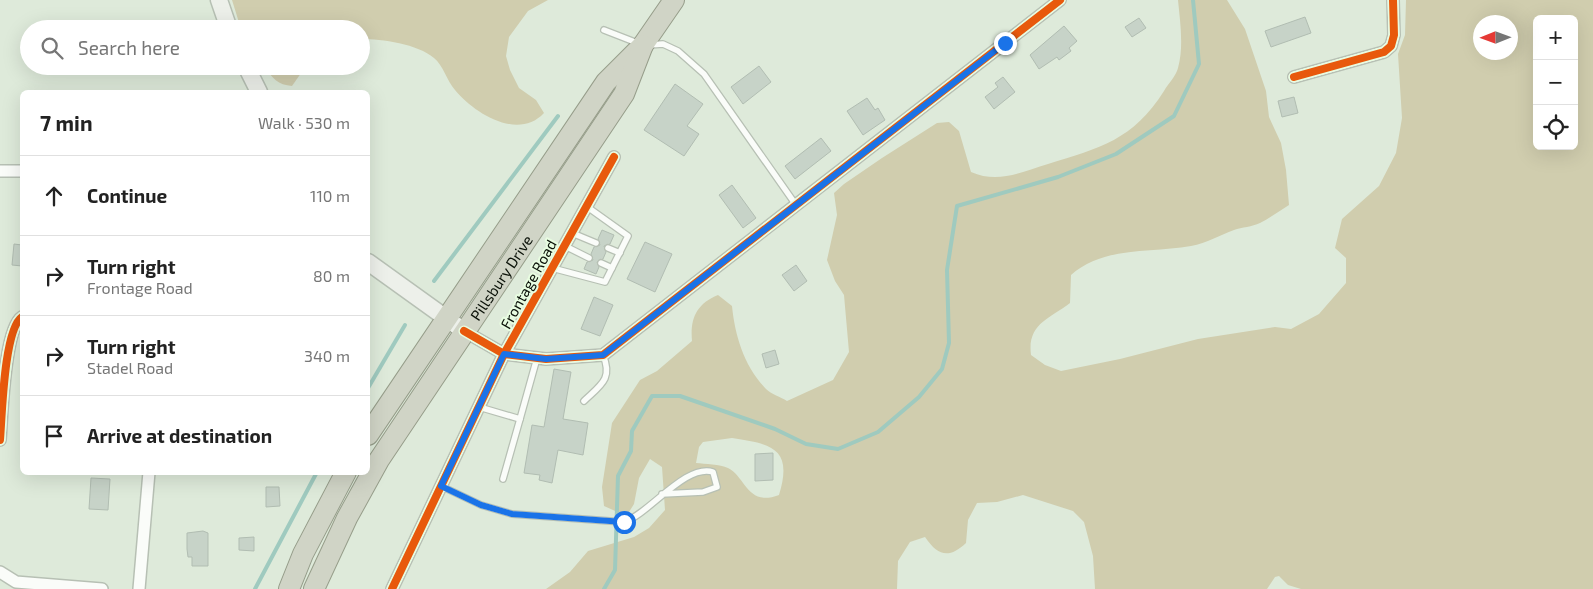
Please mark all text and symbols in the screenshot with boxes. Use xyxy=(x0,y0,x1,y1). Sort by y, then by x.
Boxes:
north arrow xyxy=(1473,15,1518,60)
map controls xyxy=(1533,15,1578,150)
button: + xyxy=(1533,15,1578,60)
search box xyxy=(20,20,370,75)
route end xyxy=(994,32,1017,55)
icon: search xyxy=(38,34,66,62)
text: Search here xyxy=(78,36,180,59)
button: − xyxy=(1533,60,1578,105)
button: locate xyxy=(1533,105,1578,150)
text: 7 min xyxy=(40,110,93,135)
text: Walk · 530 m xyxy=(258,113,350,132)
icon: ahead xyxy=(40,182,68,210)
text: Continue xyxy=(87,184,167,207)
text: 110 m xyxy=(310,186,350,205)
street label: Pillsbury Drive xyxy=(466,232,536,324)
street label: Frontage Road xyxy=(496,236,560,332)
text: Turn right xyxy=(87,255,175,278)
icon: right xyxy=(40,262,68,290)
text: 80 m xyxy=(313,266,350,285)
text: Frontage Road xyxy=(87,278,193,297)
text: Turn right xyxy=(87,335,175,358)
icon: right xyxy=(40,342,68,370)
text: 340 m xyxy=(304,346,350,365)
text: Stadel Road xyxy=(87,358,173,377)
icon: arrive xyxy=(40,422,68,450)
text: Arrive at destination xyxy=(87,424,272,447)
route start xyxy=(613,511,636,534)

